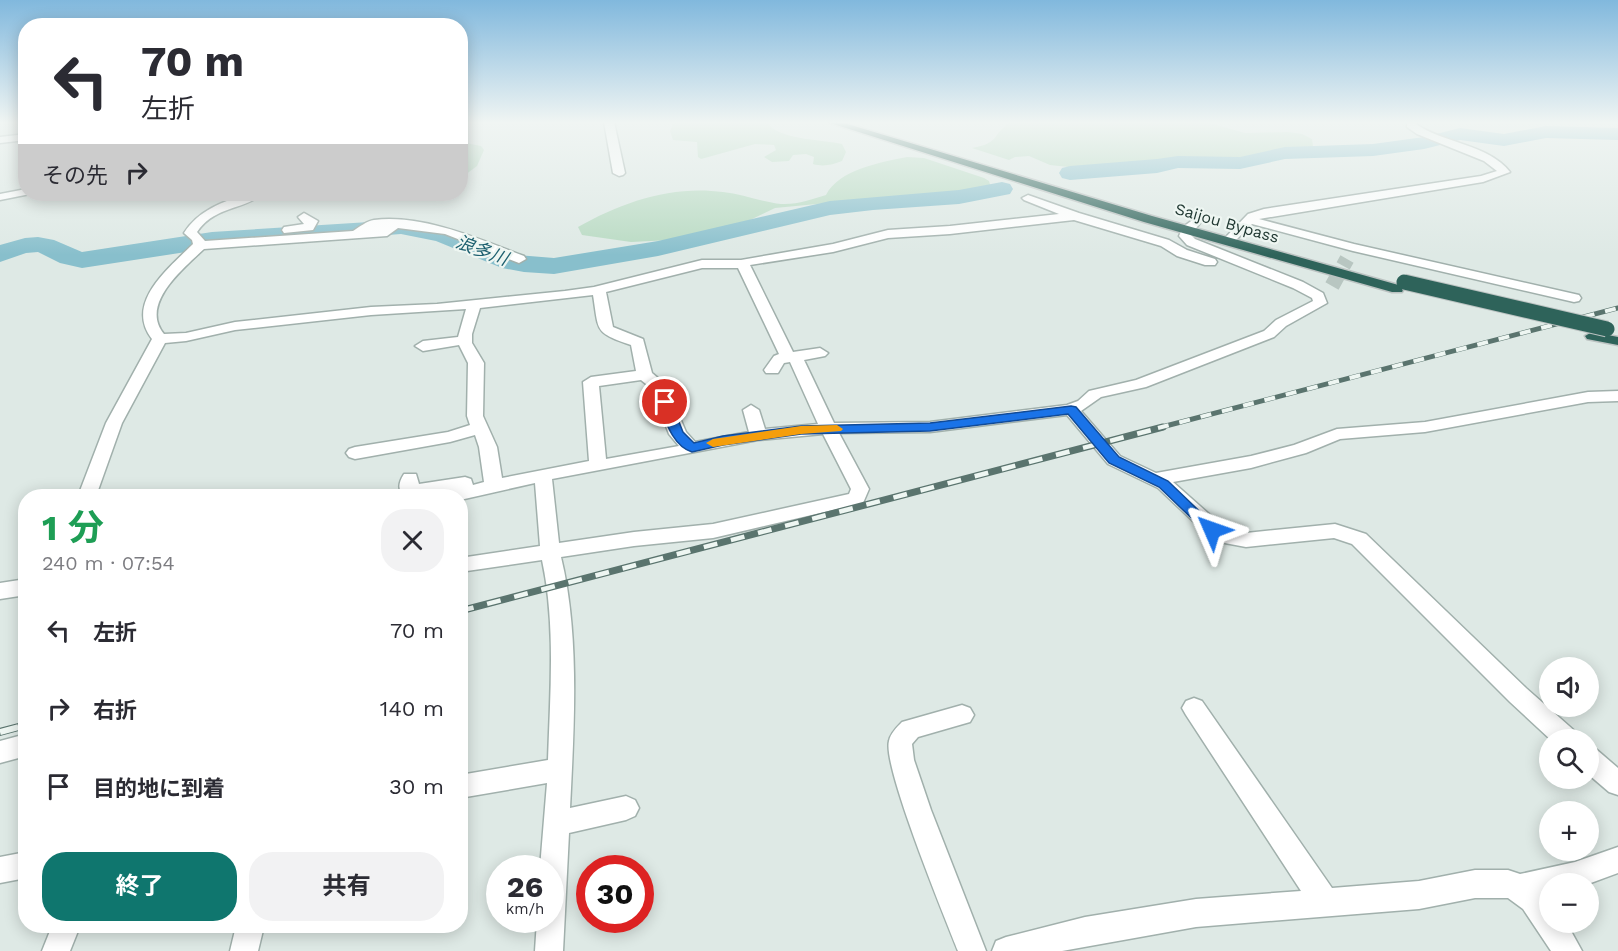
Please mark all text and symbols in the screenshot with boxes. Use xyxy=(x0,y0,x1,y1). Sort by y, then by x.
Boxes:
text: 70 m xyxy=(141,37,244,86)
icon: left xyxy=(42,42,120,120)
text: 左折 xyxy=(141,93,195,125)
icon: right xyxy=(120,156,153,189)
text: その先 xyxy=(42,163,108,188)
street label: Saijou Bypass xyxy=(1173,199,1281,247)
water label: 浪多川 xyxy=(453,231,513,270)
pin xyxy=(639,376,690,427)
icon: arrive xyxy=(648,385,681,418)
position arrow xyxy=(1180,498,1244,562)
text: 1 分 xyxy=(42,507,104,549)
button: close xyxy=(381,509,444,572)
text: 240 m · 07:54 xyxy=(42,551,175,575)
icon: left xyxy=(42,614,75,647)
text: 70 m xyxy=(390,618,444,643)
text: 左折 xyxy=(93,620,137,645)
map controls xyxy=(1539,657,1599,933)
button: sound xyxy=(1539,657,1599,717)
icon: right xyxy=(42,692,75,725)
text: 140 m xyxy=(380,696,444,721)
text: 右折 xyxy=(93,698,137,723)
button: search xyxy=(1539,729,1599,789)
icon: arrive xyxy=(42,770,75,803)
text: 30 m xyxy=(389,774,444,799)
text: 目的地に到着 xyxy=(93,776,225,801)
button: + xyxy=(1539,801,1599,861)
button: 終了 xyxy=(42,852,237,921)
button: 共有 xyxy=(249,852,444,921)
speed limit sign: 30 xyxy=(576,855,654,933)
text: 26 xyxy=(507,869,543,904)
button: − xyxy=(1539,873,1599,933)
text: km/h xyxy=(506,900,544,918)

